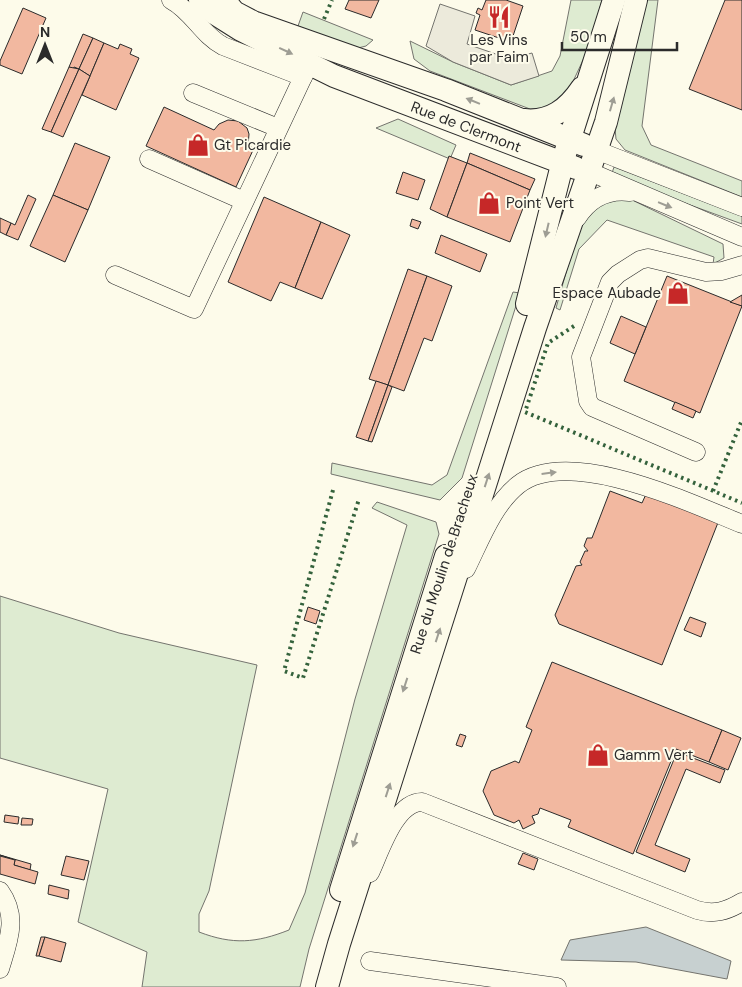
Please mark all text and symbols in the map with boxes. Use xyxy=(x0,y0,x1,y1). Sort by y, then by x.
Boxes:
restaurant icon: Les Vins par Faim xyxy=(486,4,512,30)
north arrow xyxy=(20,20,70,70)
scale bar xyxy=(562,20,677,52)
text: N xyxy=(40,23,50,41)
text: 50 m xyxy=(570,27,607,47)
place label: Les Vins par Faim xyxy=(469,30,529,67)
one-way arrow xyxy=(279,48,293,56)
one-way arrow xyxy=(608,96,616,111)
street label: Rue de Clermont xyxy=(408,97,524,157)
one-way arrow xyxy=(465,97,480,105)
shop icon: Gt Picardie xyxy=(185,132,211,158)
place label: Gt Picardie xyxy=(214,135,291,155)
shop icon: Point Vert xyxy=(476,190,502,216)
place label: Point Vert xyxy=(506,193,574,213)
one-way arrow xyxy=(657,201,672,209)
one-way arrow xyxy=(543,222,551,237)
shop icon: Espace Aubade xyxy=(665,280,691,306)
place label: Espace Aubade xyxy=(552,283,661,303)
one-way arrow xyxy=(541,469,557,477)
street label: Rue du Moulin de Bracheux xyxy=(405,471,483,657)
one-way arrow xyxy=(484,473,491,488)
one-way arrow xyxy=(434,627,442,642)
one-way arrow xyxy=(400,678,408,693)
shop icon: Gamm Vert xyxy=(585,742,611,768)
place label: Gamm Vert xyxy=(614,745,693,765)
one-way arrow xyxy=(385,782,393,797)
one-way arrow xyxy=(351,833,359,848)

